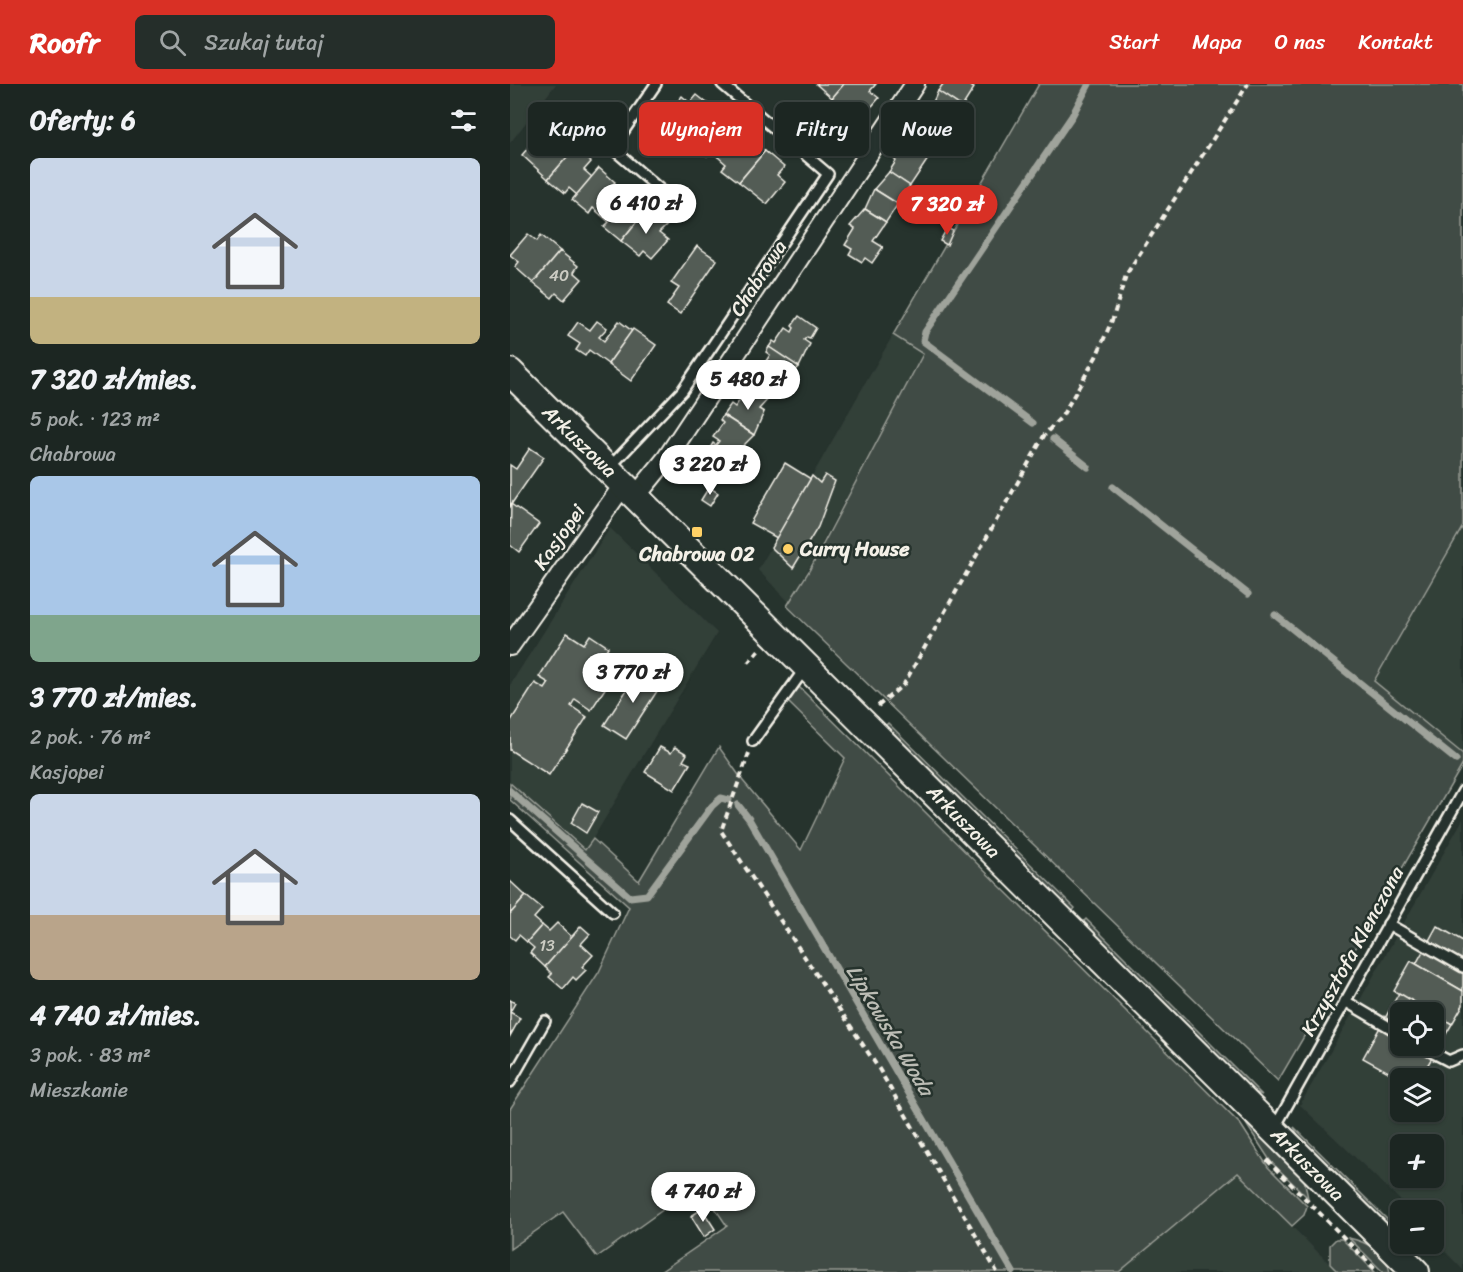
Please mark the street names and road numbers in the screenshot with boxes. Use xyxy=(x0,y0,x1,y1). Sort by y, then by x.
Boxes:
street label: Chabrowa xyxy=(720,233,796,324)
street label: Arkuszowa xyxy=(533,395,626,487)
street label: Kasjopei xyxy=(524,496,596,578)
street label: Arkuszowa xyxy=(917,775,1009,867)
street label: Krzysztofa Klenczona xyxy=(1291,859,1414,1043)
street label: Arkuszowa xyxy=(1261,1118,1353,1210)

